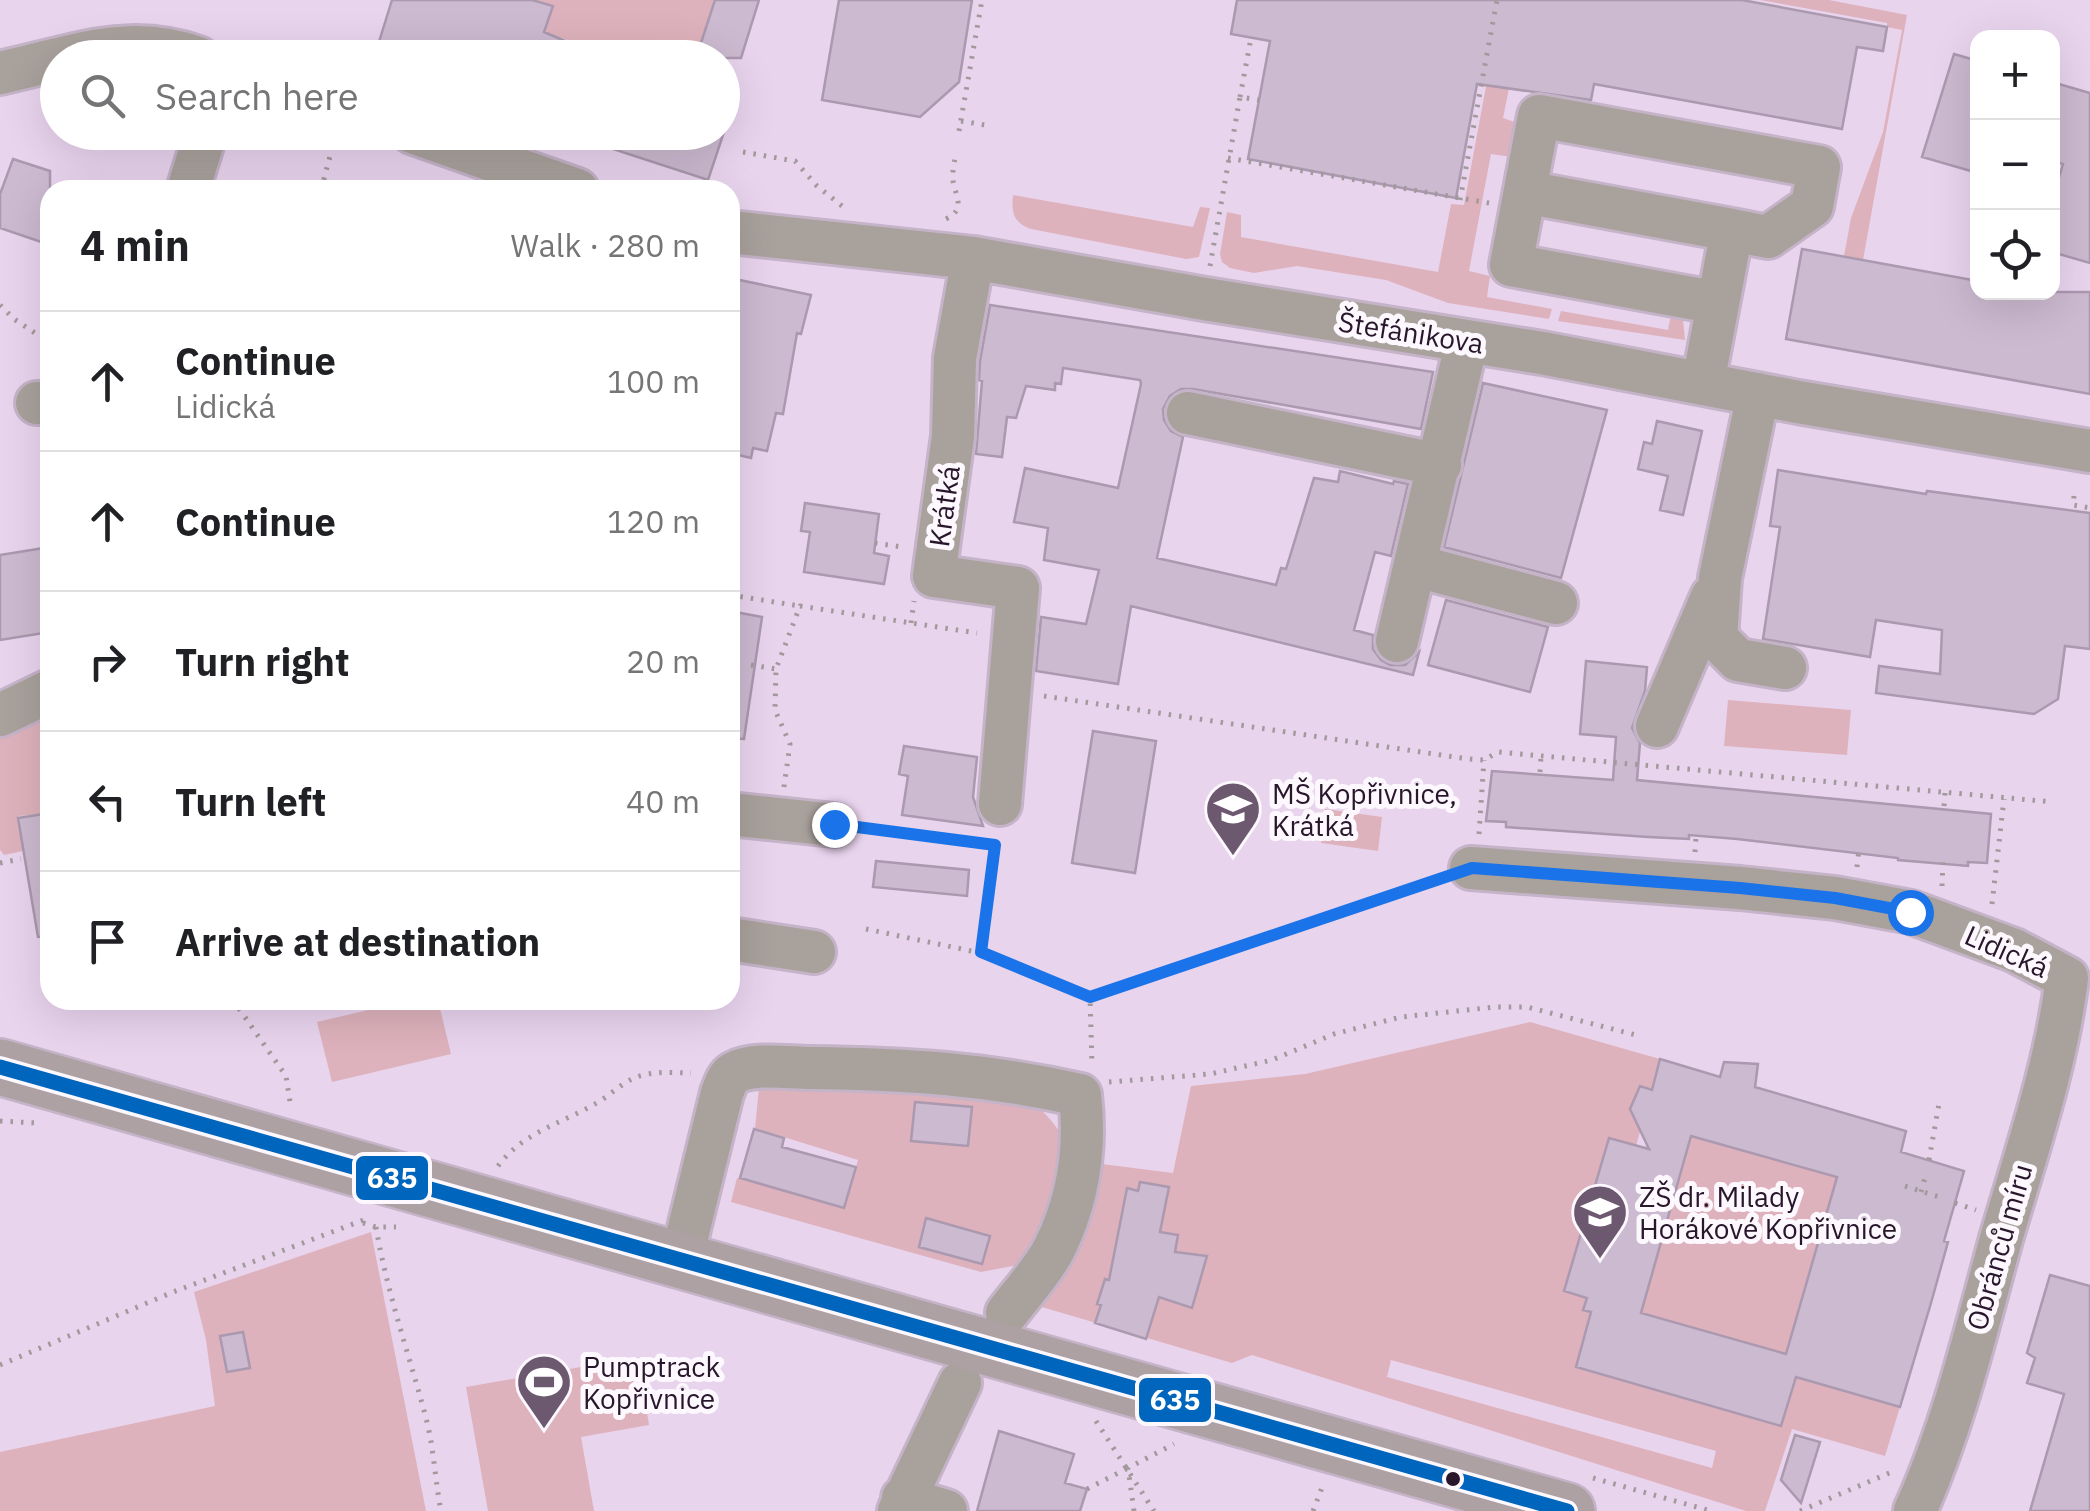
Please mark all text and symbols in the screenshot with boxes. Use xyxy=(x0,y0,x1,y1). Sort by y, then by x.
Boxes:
map controls xyxy=(1970,30,2060,300)
button: + xyxy=(1970,30,2060,120)
search box xyxy=(40,40,740,150)
icon: search xyxy=(75,68,130,123)
text: Search here xyxy=(155,71,359,120)
button: − xyxy=(1970,120,2060,210)
button: locate xyxy=(1970,210,2060,300)
text: 4 min xyxy=(80,218,190,273)
text: Walk · 280 m xyxy=(511,224,700,266)
street label: Štefánikova xyxy=(1336,302,1486,362)
text: Continue xyxy=(175,336,336,385)
icon: ahead xyxy=(80,354,135,409)
text: 100 m xyxy=(607,360,700,402)
text: Lidická xyxy=(175,385,275,427)
street label: Krátká xyxy=(920,463,968,549)
icon: ahead xyxy=(80,494,135,549)
text: Continue xyxy=(175,497,336,546)
text: 120 m xyxy=(607,500,700,542)
icon: right xyxy=(80,634,135,689)
text: Turn right xyxy=(175,637,350,686)
text: 20 m xyxy=(626,640,700,682)
icon: left xyxy=(80,774,135,829)
place label: MŠ Kopřivnice, Krátká xyxy=(1272,775,1457,844)
text: Turn left xyxy=(175,777,326,826)
school or university icon: MŠ Kopřivnice, Krátká xyxy=(1203,779,1263,858)
text: 40 m xyxy=(626,780,700,822)
route end xyxy=(812,802,858,848)
route start xyxy=(1888,890,1934,936)
icon: arrive xyxy=(80,914,135,969)
street label: Lidická xyxy=(1959,916,2055,986)
text: Arrive at destination xyxy=(175,917,540,966)
line badge: 635 xyxy=(354,1154,430,1202)
text: 635 xyxy=(367,1159,417,1196)
street label: Obránců míru xyxy=(1958,1160,2040,1334)
place label: ZŠ dr. Milady Horákové Kopřivnice xyxy=(1639,1178,1897,1247)
school or university icon: ZŠ dr. Milady Horákové Kopřivnice xyxy=(1570,1182,1630,1261)
place label: Pumptrack Kopřivnice xyxy=(583,1348,720,1417)
sports icon: Pumptrack Kopřivnice xyxy=(514,1352,574,1431)
line badge: 635 xyxy=(1137,1376,1213,1424)
text: 635 xyxy=(1150,1381,1200,1418)
unlabelled marker xyxy=(1443,1469,1463,1489)

